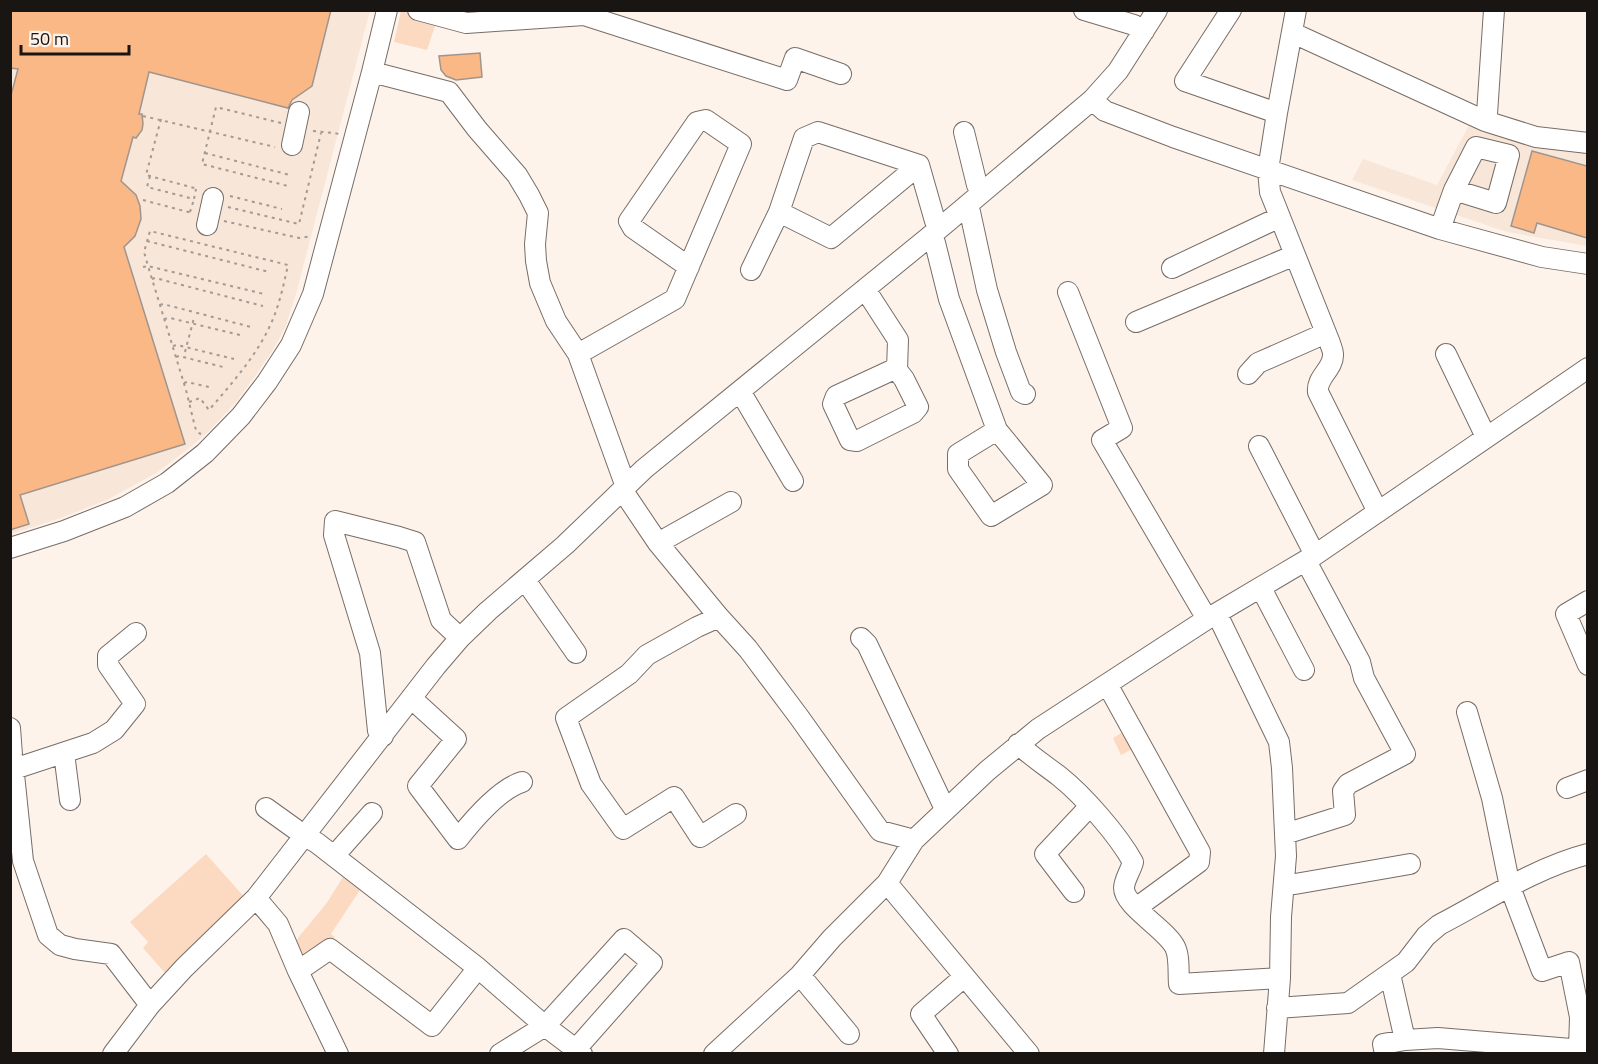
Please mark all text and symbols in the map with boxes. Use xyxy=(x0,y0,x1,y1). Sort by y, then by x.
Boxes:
scale bar xyxy=(21,18,129,56)
text: 50 m xyxy=(30,25,69,52)

